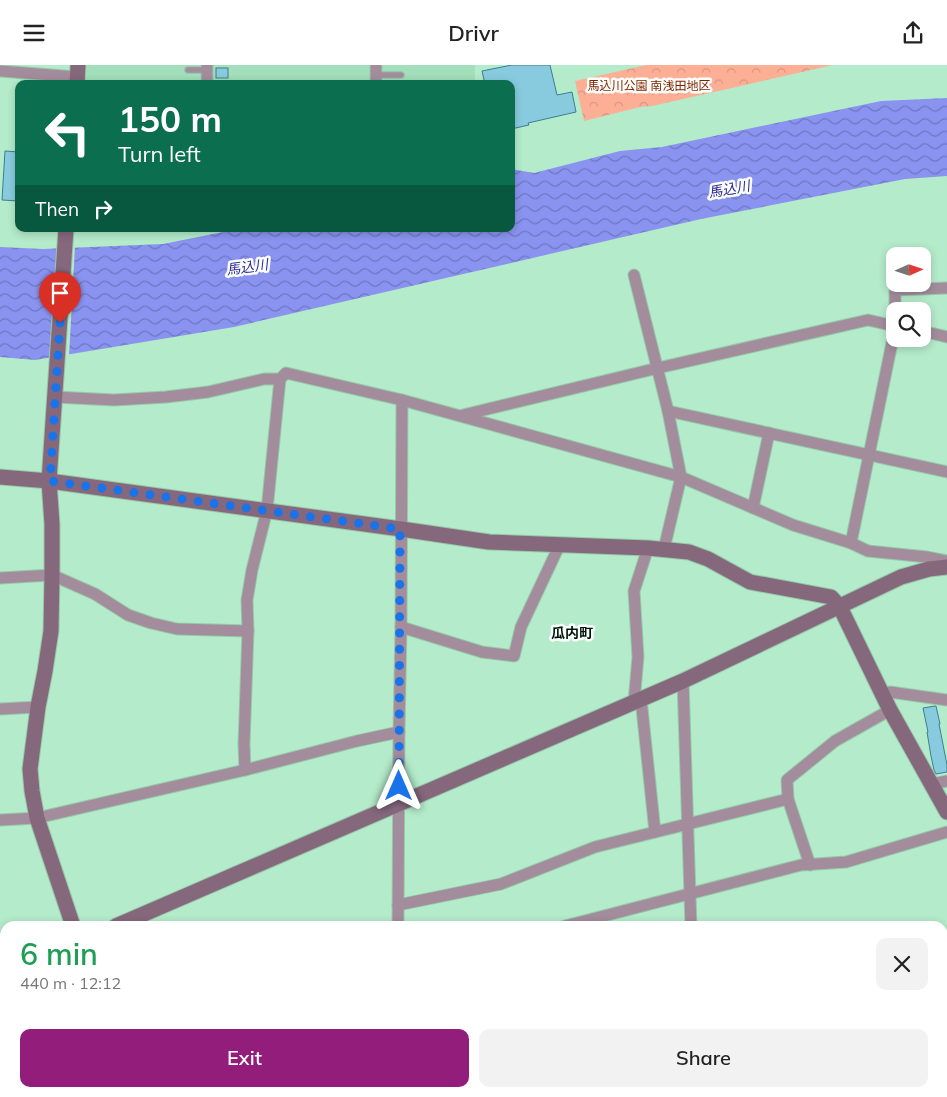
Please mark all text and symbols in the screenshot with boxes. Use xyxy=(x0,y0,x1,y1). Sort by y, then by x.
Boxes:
icon: menu xyxy=(20,19,48,47)
text: Drivr xyxy=(448,19,499,47)
icon: share xyxy=(899,19,927,47)
park label: 馬込川公園 南浅田地区 xyxy=(587,78,711,93)
text: 150 m xyxy=(118,97,222,141)
icon: left xyxy=(35,100,100,165)
text: Turn left xyxy=(118,140,201,168)
water label: 馬込川 xyxy=(707,176,753,202)
icon: right xyxy=(89,195,117,223)
text: Then xyxy=(35,197,79,221)
north arrow xyxy=(886,247,931,293)
map controls xyxy=(886,247,931,347)
water label: 馬込川 xyxy=(225,255,271,279)
pin xyxy=(39,272,81,323)
icon: arrive xyxy=(46,279,74,307)
button: search xyxy=(886,302,931,347)
district label: 瓜内町 xyxy=(551,624,593,642)
position arrow xyxy=(372,759,424,811)
text: 6 min xyxy=(20,935,98,973)
button: close xyxy=(876,938,928,990)
text: 440 m · 12:12 xyxy=(20,973,121,993)
button: Exit xyxy=(20,1029,469,1087)
button: Share xyxy=(479,1029,928,1087)

